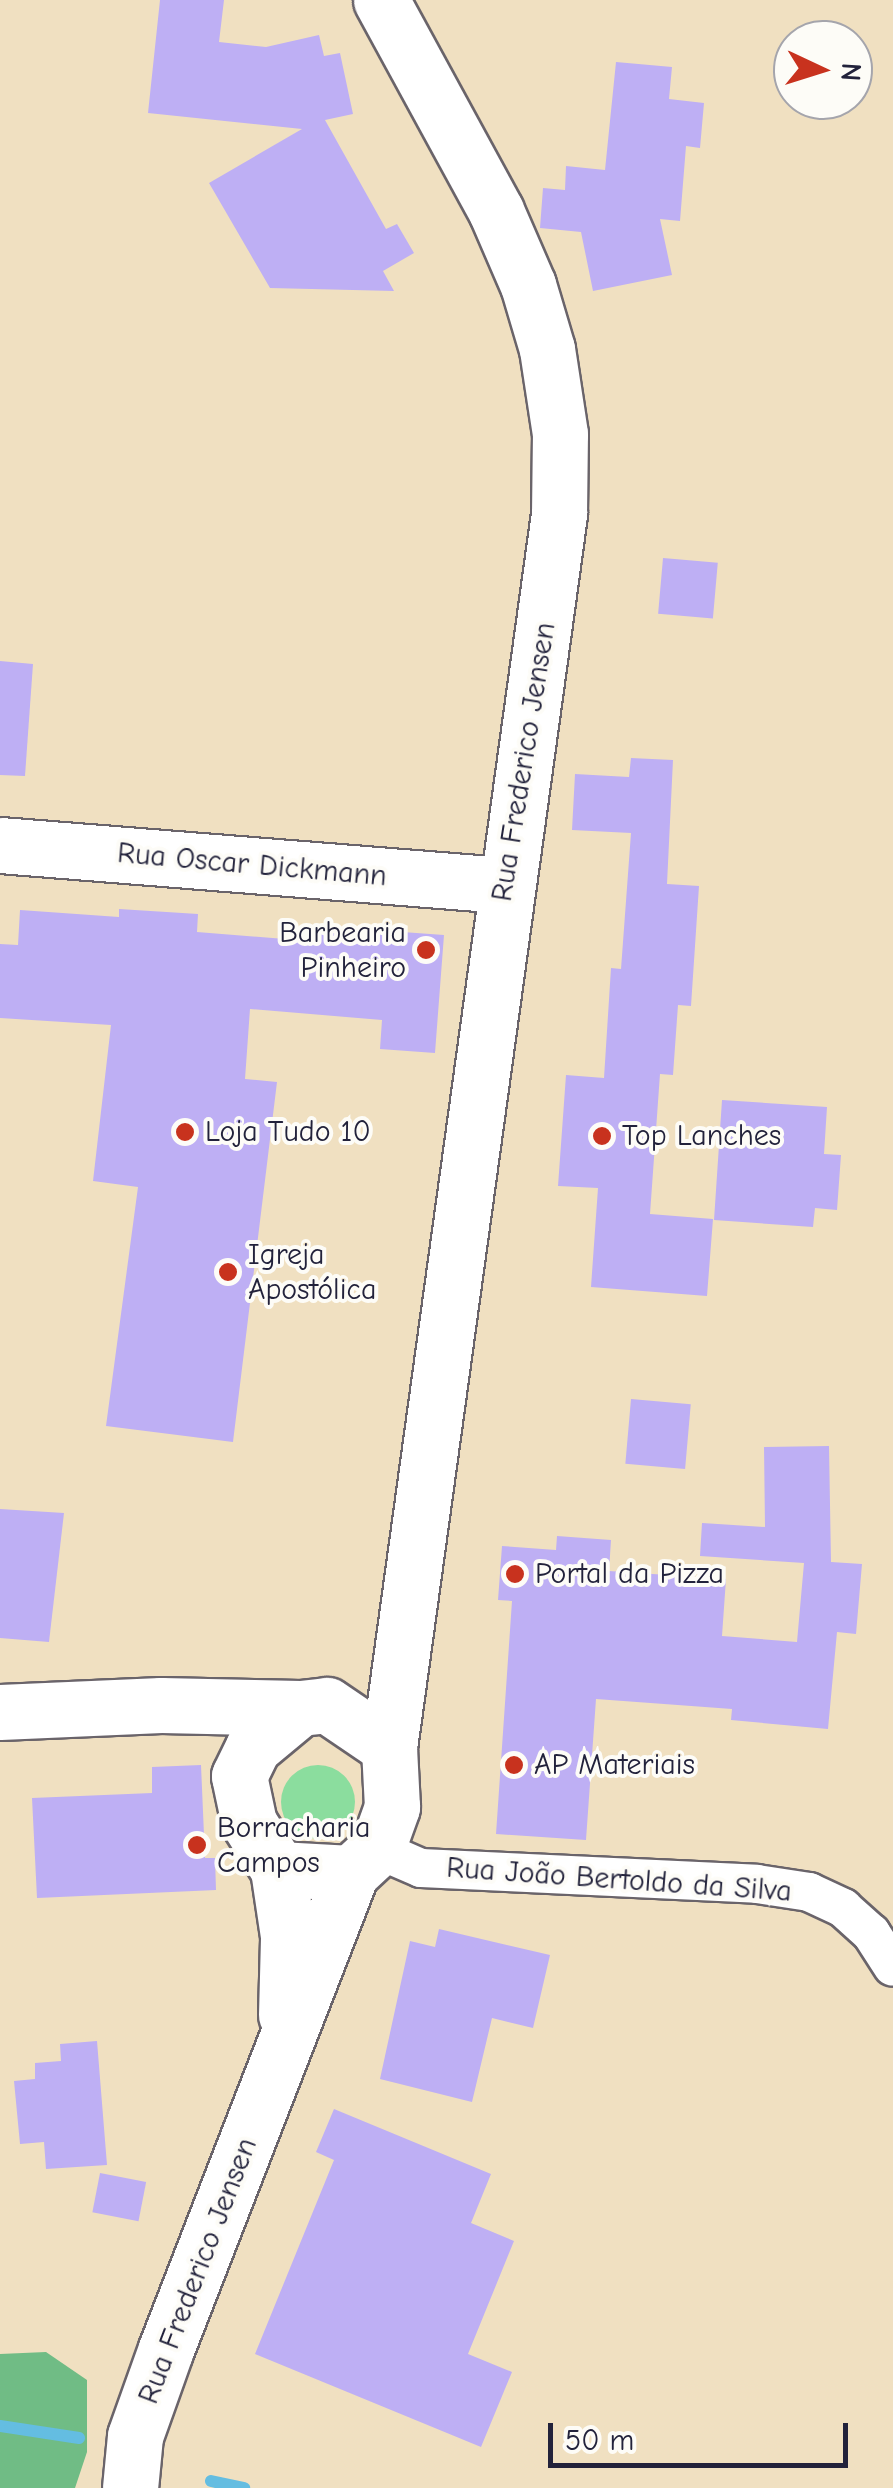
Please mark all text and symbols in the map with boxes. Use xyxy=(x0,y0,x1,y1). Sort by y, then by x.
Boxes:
north arrow xyxy=(773,20,873,120)
text: N xyxy=(834,62,868,82)
street label: Rua Frederico Jensen xyxy=(484,620,564,904)
street label: Rua Oscar Dickmann xyxy=(116,835,388,895)
place label: Barbearia Pinheiro xyxy=(279,915,406,986)
marker: Barbearia Pinheiro xyxy=(415,939,437,961)
place label: Loja Tudo 10 xyxy=(205,1114,371,1150)
place label: Top Lanches xyxy=(622,1118,781,1154)
marker: Loja Tudo 10 xyxy=(174,1121,196,1143)
marker: Top Lanches xyxy=(591,1125,613,1147)
place label: Igreja Apostólica xyxy=(248,1237,376,1308)
marker: Igreja Apostólica xyxy=(217,1261,239,1283)
place label: Portal da Pizza xyxy=(535,1556,724,1592)
marker: Portal da Pizza xyxy=(504,1563,526,1585)
place label: AP Materiais xyxy=(534,1747,695,1783)
marker: AP Materiais xyxy=(503,1754,525,1776)
place label: Borracharia Campos xyxy=(217,1810,370,1880)
marker: Borracharia Campos xyxy=(186,1834,208,1856)
street label: Rua João Bertoldo da Silva xyxy=(445,1850,793,1910)
street label: Rua Frederico Jensen xyxy=(131,2133,265,2409)
scale bar xyxy=(553,2403,853,2465)
text: 50 m xyxy=(565,2423,634,2458)

